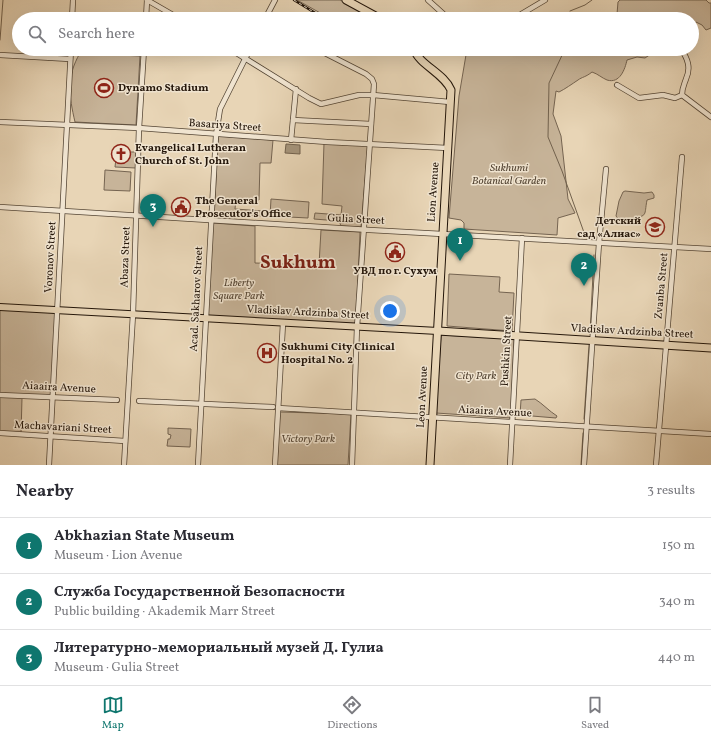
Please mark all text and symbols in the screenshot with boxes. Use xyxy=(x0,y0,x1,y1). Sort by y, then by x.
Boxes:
search box xyxy=(12,12,699,56)
icon: search xyxy=(26,23,48,45)
text: Search here xyxy=(58,24,135,45)
sports icon: Dynamo Stadium xyxy=(93,77,115,99)
place label: Dynamo Stadium xyxy=(118,81,209,96)
street label: Basariya Street xyxy=(188,116,262,136)
place label: Evangelical Lutheran Church of St. John xyxy=(135,141,246,169)
church icon: Evangelical Lutheran Church of St. John xyxy=(110,143,132,165)
park label: Sukhumi Botanical Garden xyxy=(472,161,546,189)
street label: Lion Avenue xyxy=(424,162,444,222)
pin: 3 xyxy=(140,194,166,227)
place label: The General Prosecutor's Office xyxy=(195,194,292,222)
public building icon: The General Prosecutor's Office xyxy=(170,196,192,218)
street label: Gulia Street xyxy=(327,211,385,229)
place label: Детский сад «Алиас» xyxy=(577,214,641,242)
school or university icon: Детский сад «Алиас» xyxy=(644,216,666,238)
street label: Voronov Street xyxy=(42,221,60,293)
street label: Abaza Street xyxy=(117,226,135,288)
pin: 1 xyxy=(447,228,473,261)
public building icon: УВД по г. Сухум xyxy=(384,241,406,263)
street label: Acad. Sakharov Street xyxy=(187,246,207,352)
district label: Sukhum xyxy=(260,250,336,276)
street label: Zvanba Street xyxy=(652,252,672,320)
pin: 2 xyxy=(571,253,597,286)
place label: УВД по г. Сухум xyxy=(353,264,438,279)
park label: Liberty Square Park xyxy=(213,276,265,304)
your location xyxy=(380,301,400,321)
street label: Vladislav Ardzinba Street xyxy=(246,302,370,324)
street label: Pushkin Street xyxy=(498,315,516,387)
street label: Vladislav Ardzinba Street xyxy=(570,321,694,343)
place label: Sukhumi City Clinical Hospital No. 2 xyxy=(281,340,395,368)
hospital icon: Sukhumi City Clinical Hospital No. 2 xyxy=(256,342,278,364)
street label: Leon Avenue xyxy=(414,366,432,428)
park label: City Park xyxy=(456,369,496,384)
street label: Aiaaira Avenue xyxy=(22,379,96,397)
street label: Aiaaira Avenue xyxy=(458,403,532,421)
street label: Machavariani Street xyxy=(14,418,112,438)
park label: Victory Park xyxy=(281,432,335,447)
text: Nearby xyxy=(16,480,74,503)
text: 3 results xyxy=(647,482,695,500)
text: Abkhazian State Museum xyxy=(54,526,235,547)
text: 1 xyxy=(26,537,32,555)
text: 150 m xyxy=(662,537,695,555)
text: Museum · Lion Avenue xyxy=(54,547,182,565)
text: Служба Государственной Безопасности xyxy=(54,582,345,603)
text: 2 xyxy=(26,593,32,611)
text: 340 m xyxy=(659,593,695,611)
text: Public building · Akademik Marr Street xyxy=(54,603,275,621)
text: Литературно-мемориальный музей Д. Гулиа xyxy=(54,638,384,659)
text: 3 xyxy=(26,649,32,667)
text: 440 m xyxy=(658,649,695,667)
text: Museum · Gulia Street xyxy=(54,659,179,677)
tab: Map xyxy=(102,694,124,733)
tab: Directions xyxy=(327,694,378,733)
tab: Saved xyxy=(581,694,609,733)

